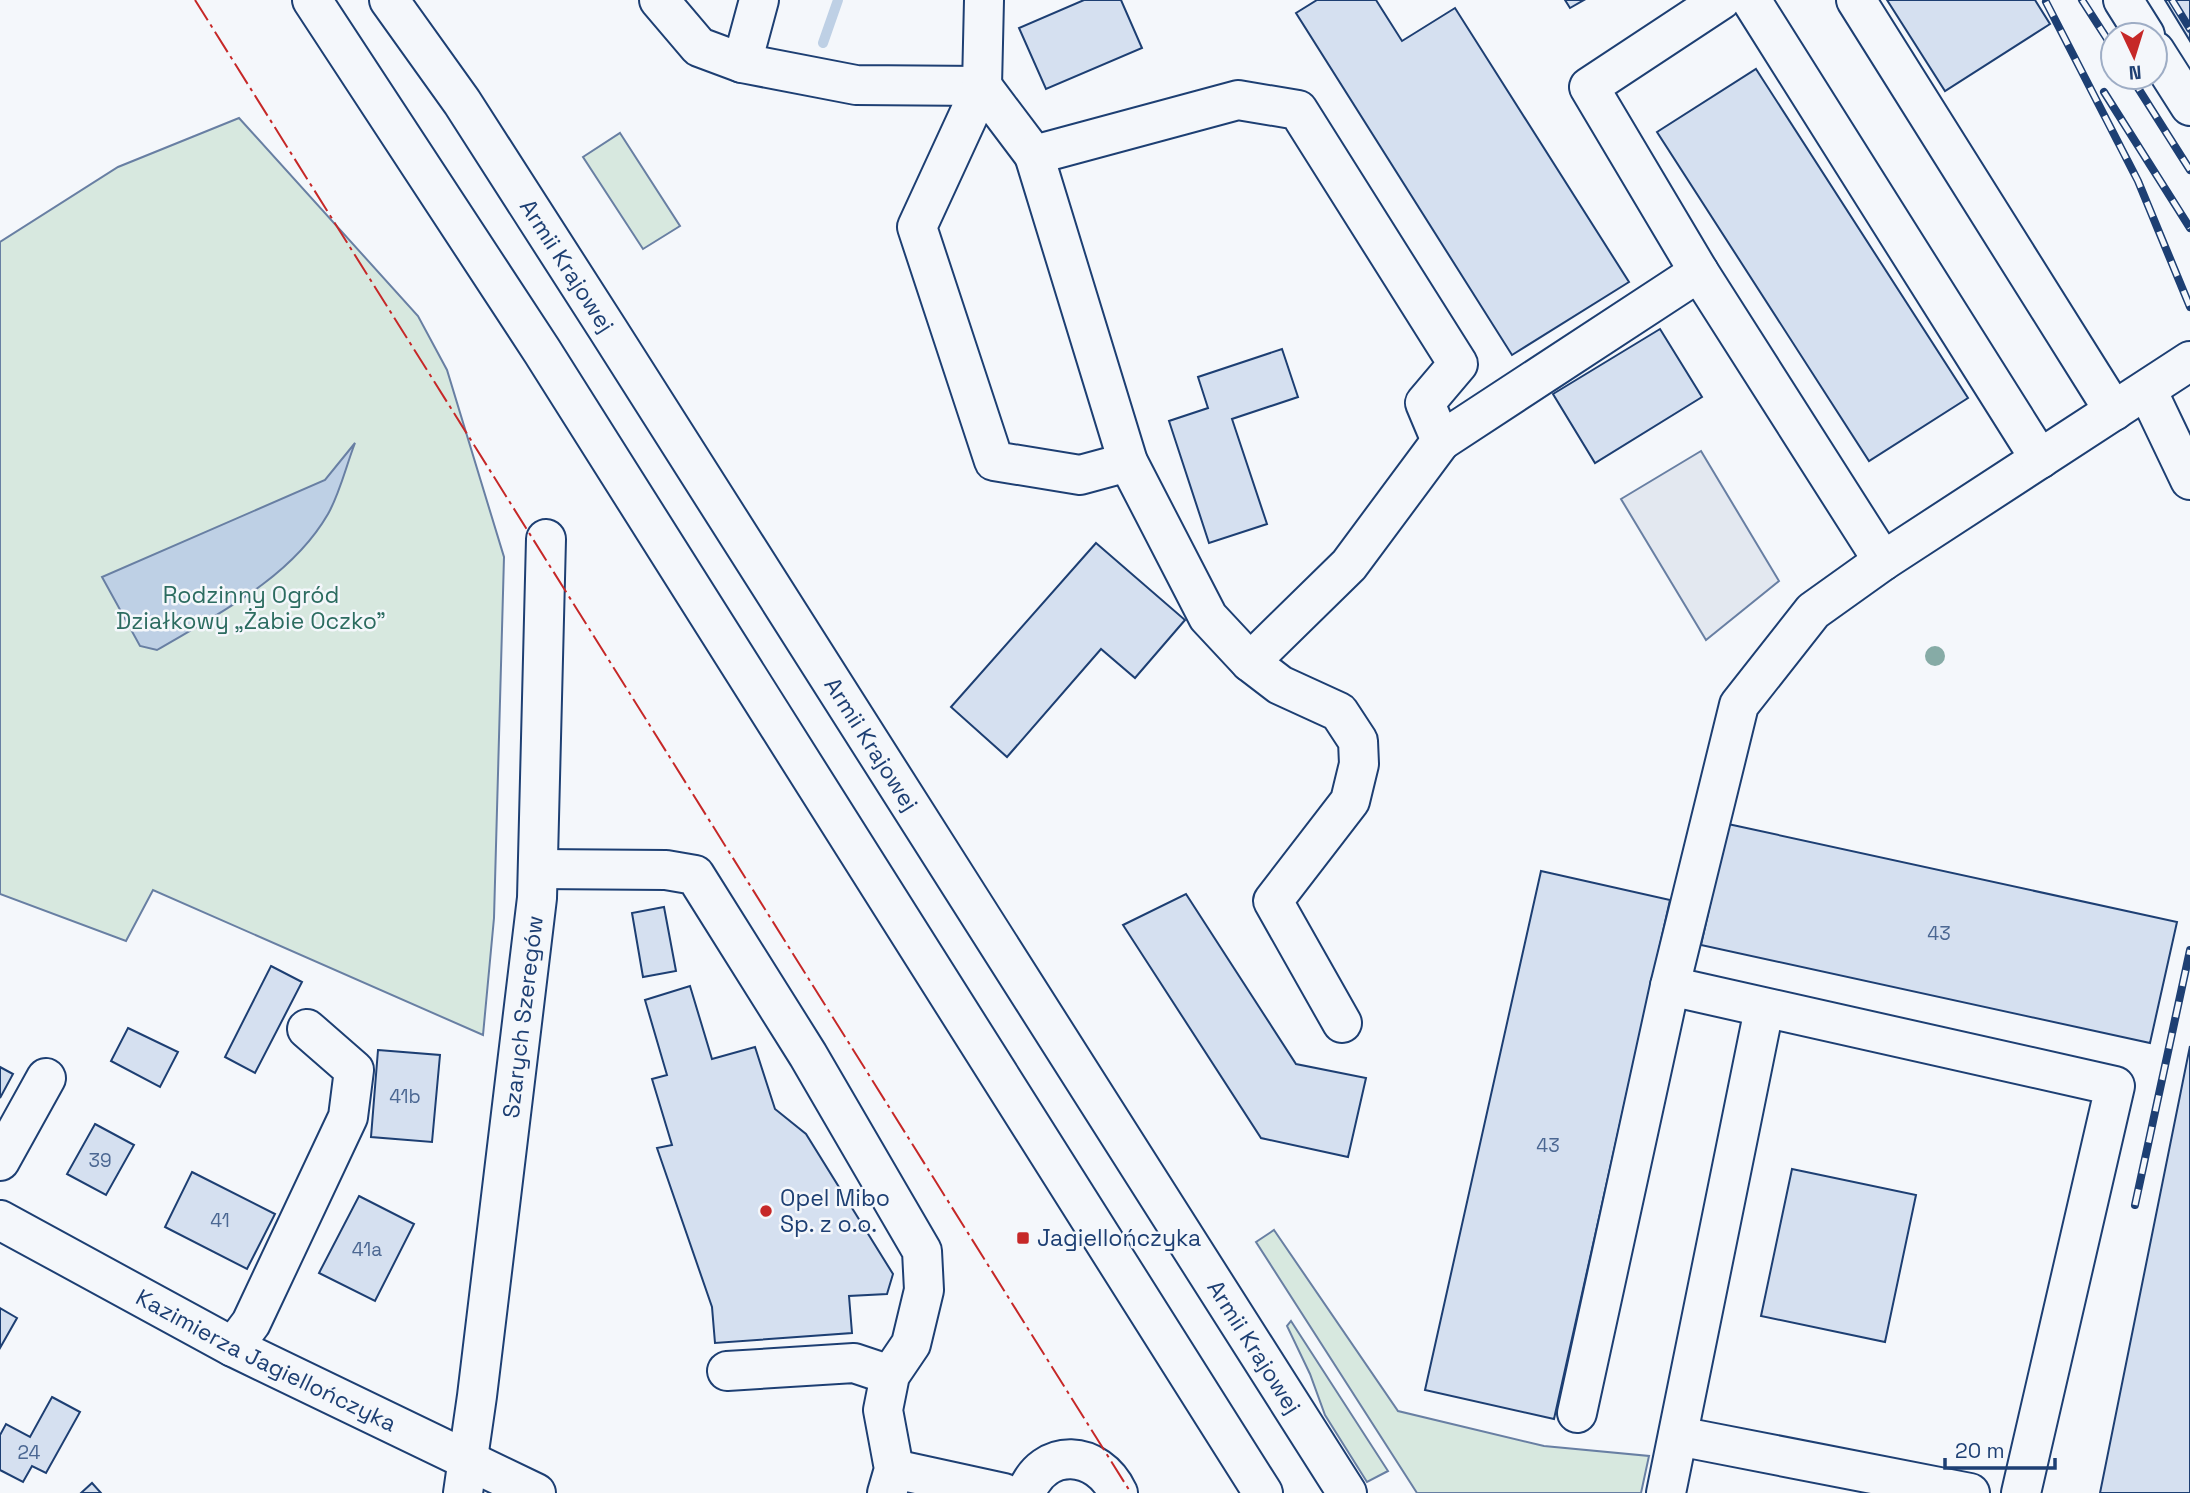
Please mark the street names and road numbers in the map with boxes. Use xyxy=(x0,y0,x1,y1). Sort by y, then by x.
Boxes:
street label: Armii Krajowej xyxy=(513,193,621,338)
street label: Armii Krajowej xyxy=(818,672,925,817)
street label: Szarych Szeregów xyxy=(496,914,550,1120)
street label: Armii Krajowej xyxy=(1201,1274,1308,1419)
street label: Kazimierza Jagiellończyka xyxy=(131,1282,401,1439)

